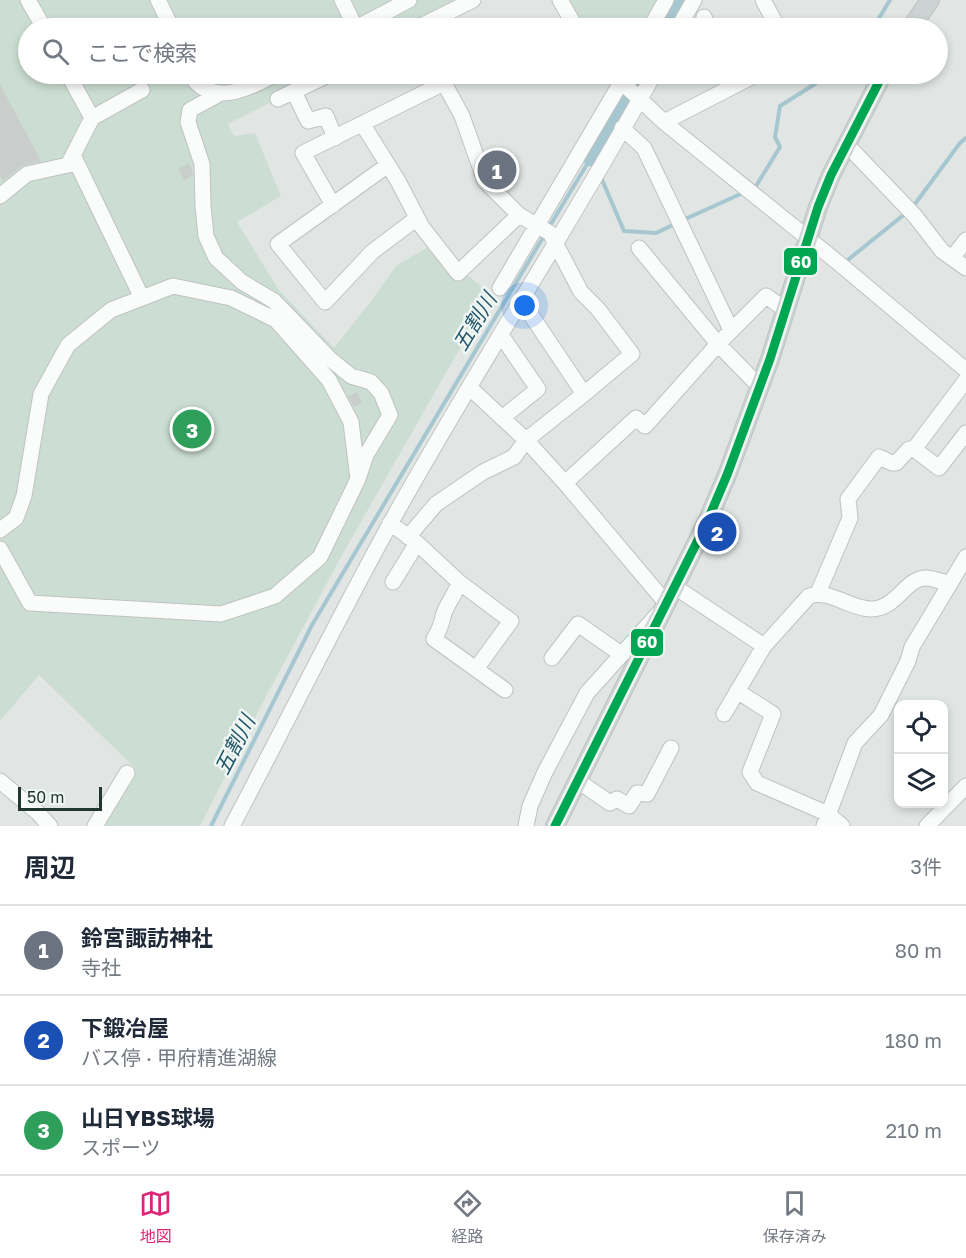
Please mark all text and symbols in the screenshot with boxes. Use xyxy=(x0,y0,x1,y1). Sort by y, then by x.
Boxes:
search box xyxy=(18,18,948,84)
icon: search xyxy=(39,35,72,68)
text: ここで検索 xyxy=(87,39,197,66)
pin: 1 xyxy=(478,148,516,192)
line badge: 60 xyxy=(783,247,818,276)
text: 60 xyxy=(791,252,811,272)
water label: 五割川 xyxy=(447,286,503,355)
your location xyxy=(510,291,539,320)
pin: 3 xyxy=(172,406,212,452)
pin: 2 xyxy=(698,510,736,554)
line badge: 60 xyxy=(630,628,664,657)
text: 60 xyxy=(637,632,657,652)
map controls xyxy=(894,700,948,808)
button: locate xyxy=(894,700,948,754)
water label: 五割川 xyxy=(208,709,261,779)
button: layers xyxy=(894,754,948,808)
scale bar xyxy=(18,784,102,812)
text: 50 m xyxy=(27,787,64,807)
text: 周辺 xyxy=(24,852,76,883)
text: 3件 xyxy=(910,854,942,878)
text: 鈴宮諏訪神社 xyxy=(81,924,213,951)
text: 1 xyxy=(38,938,49,962)
text: 80 m xyxy=(895,938,942,962)
text: 寺社 xyxy=(81,955,121,979)
text: 下鍛冶屋 xyxy=(81,1014,169,1041)
text: 2 xyxy=(37,1028,50,1052)
text: 180 m xyxy=(885,1028,942,1052)
text: バス停 · 甲府精進湖線 xyxy=(81,1045,277,1069)
text: 山日YBS球場 xyxy=(81,1104,215,1131)
text: 3 xyxy=(37,1118,50,1142)
text: 210 m xyxy=(886,1118,942,1142)
text: スポーツ xyxy=(81,1135,161,1159)
tab: 地図 xyxy=(139,1187,172,1247)
tab: 経路 xyxy=(451,1187,484,1247)
tab: 保存済み xyxy=(763,1187,827,1247)

